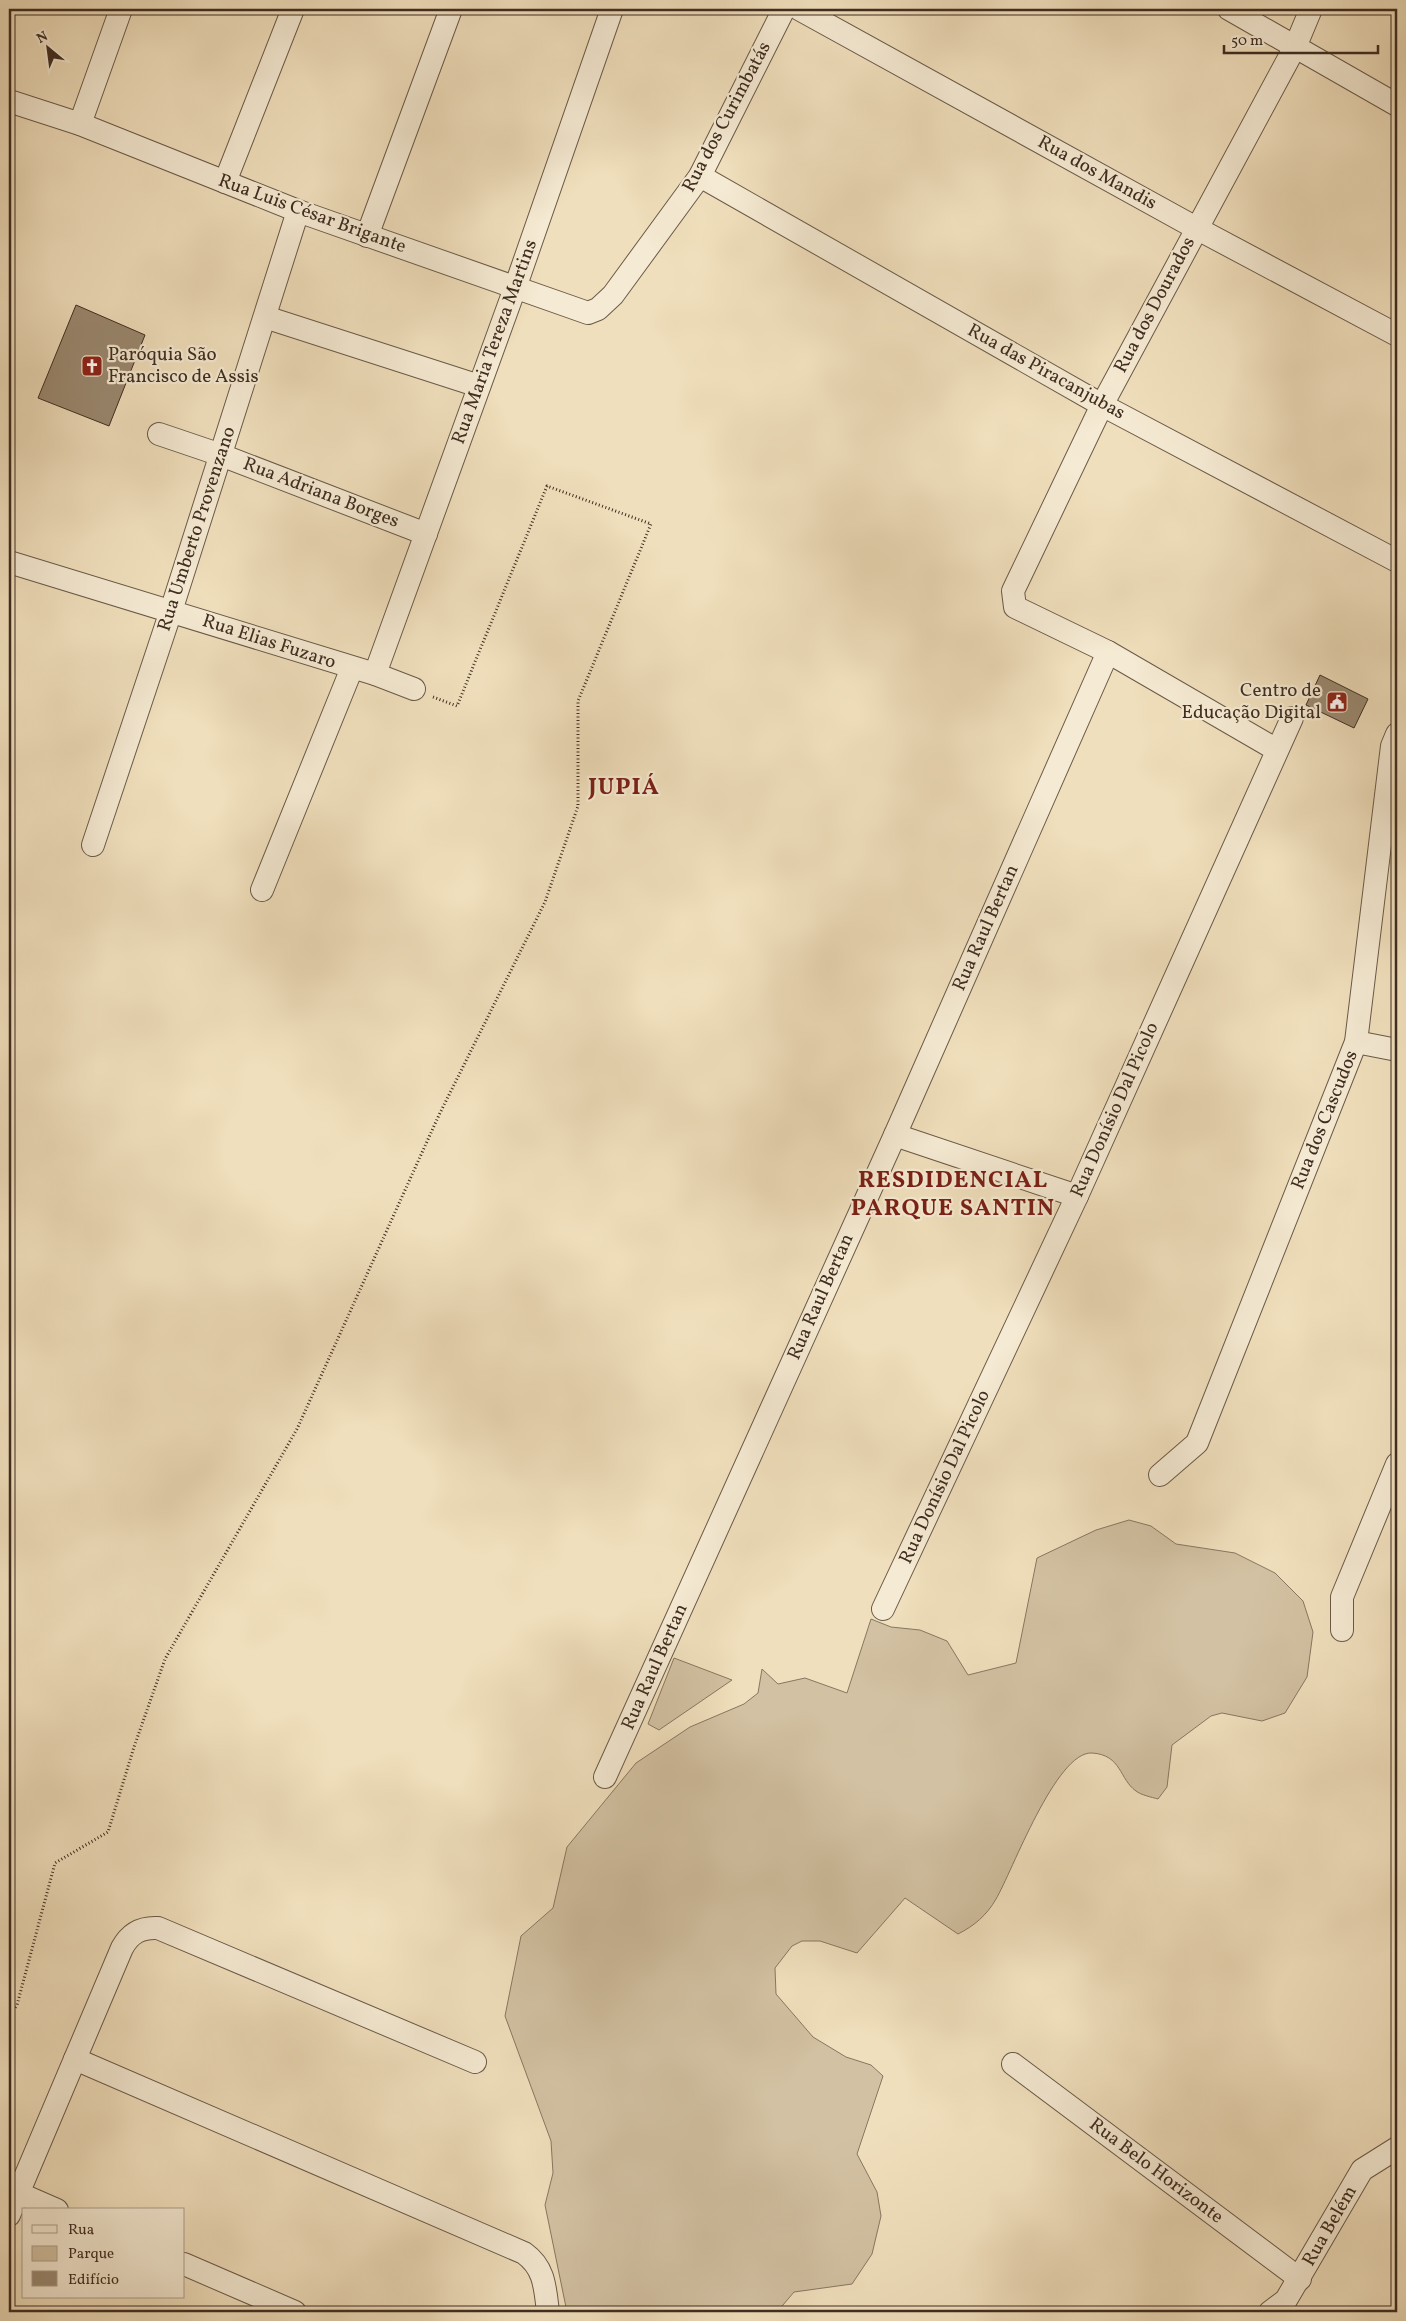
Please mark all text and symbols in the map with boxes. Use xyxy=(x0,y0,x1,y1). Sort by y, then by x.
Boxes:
north arrow xyxy=(22,22,72,72)
scale bar xyxy=(1224,22,1377,54)
text: N xyxy=(33,27,51,49)
text: 50 m xyxy=(1231,31,1263,52)
street label: Rua dos Curimbatás xyxy=(676,37,778,197)
street label: Rua dos Mandis xyxy=(1033,129,1161,217)
street label: Rua Luis César Brigante xyxy=(214,168,410,260)
street label: Rua dos Dourados xyxy=(1108,232,1202,378)
street label: Rua Maria Tereza Martins xyxy=(446,236,544,448)
street label: Rua das Piracanjubas xyxy=(962,318,1130,426)
place label: Paróquia São Francisco de Assis xyxy=(108,342,259,390)
church icon: Paróquia São Francisco de Assis xyxy=(80,354,104,378)
street label: Rua Umberto Provenzano xyxy=(152,423,242,635)
street label: Rua Adriana Borges xyxy=(239,451,403,535)
street label: Rua Elias Fuzaro xyxy=(199,608,339,676)
place label: Centro de Educação Digital xyxy=(1182,678,1321,726)
public building icon: Centro de Educação Digital xyxy=(1325,690,1349,714)
district label: JUPIÁ xyxy=(587,771,660,805)
street label: Rua Raul Bertan xyxy=(946,861,1026,995)
street label: Rua Donísio Dal Picolo xyxy=(1065,1018,1165,1202)
street label: Rua dos Cascudos xyxy=(1285,1047,1365,1193)
district label: RESDIDENCIAL PARQUE SANTIN xyxy=(851,1164,1055,1226)
street label: Rua Raul Bertan xyxy=(781,1230,861,1364)
street label: Rua Donísio Dal Picolo xyxy=(893,1386,997,1568)
street label: Rua Raul Bertan xyxy=(615,1600,695,1734)
street label: Rua Belo Horizonte xyxy=(1083,2112,1229,2230)
street label: Rua Belém xyxy=(1296,2181,1364,2271)
legend xyxy=(22,2208,185,2298)
text: Rua xyxy=(68,2220,94,2241)
text: Parque xyxy=(68,2244,114,2265)
text: Edifício xyxy=(68,2270,119,2291)

